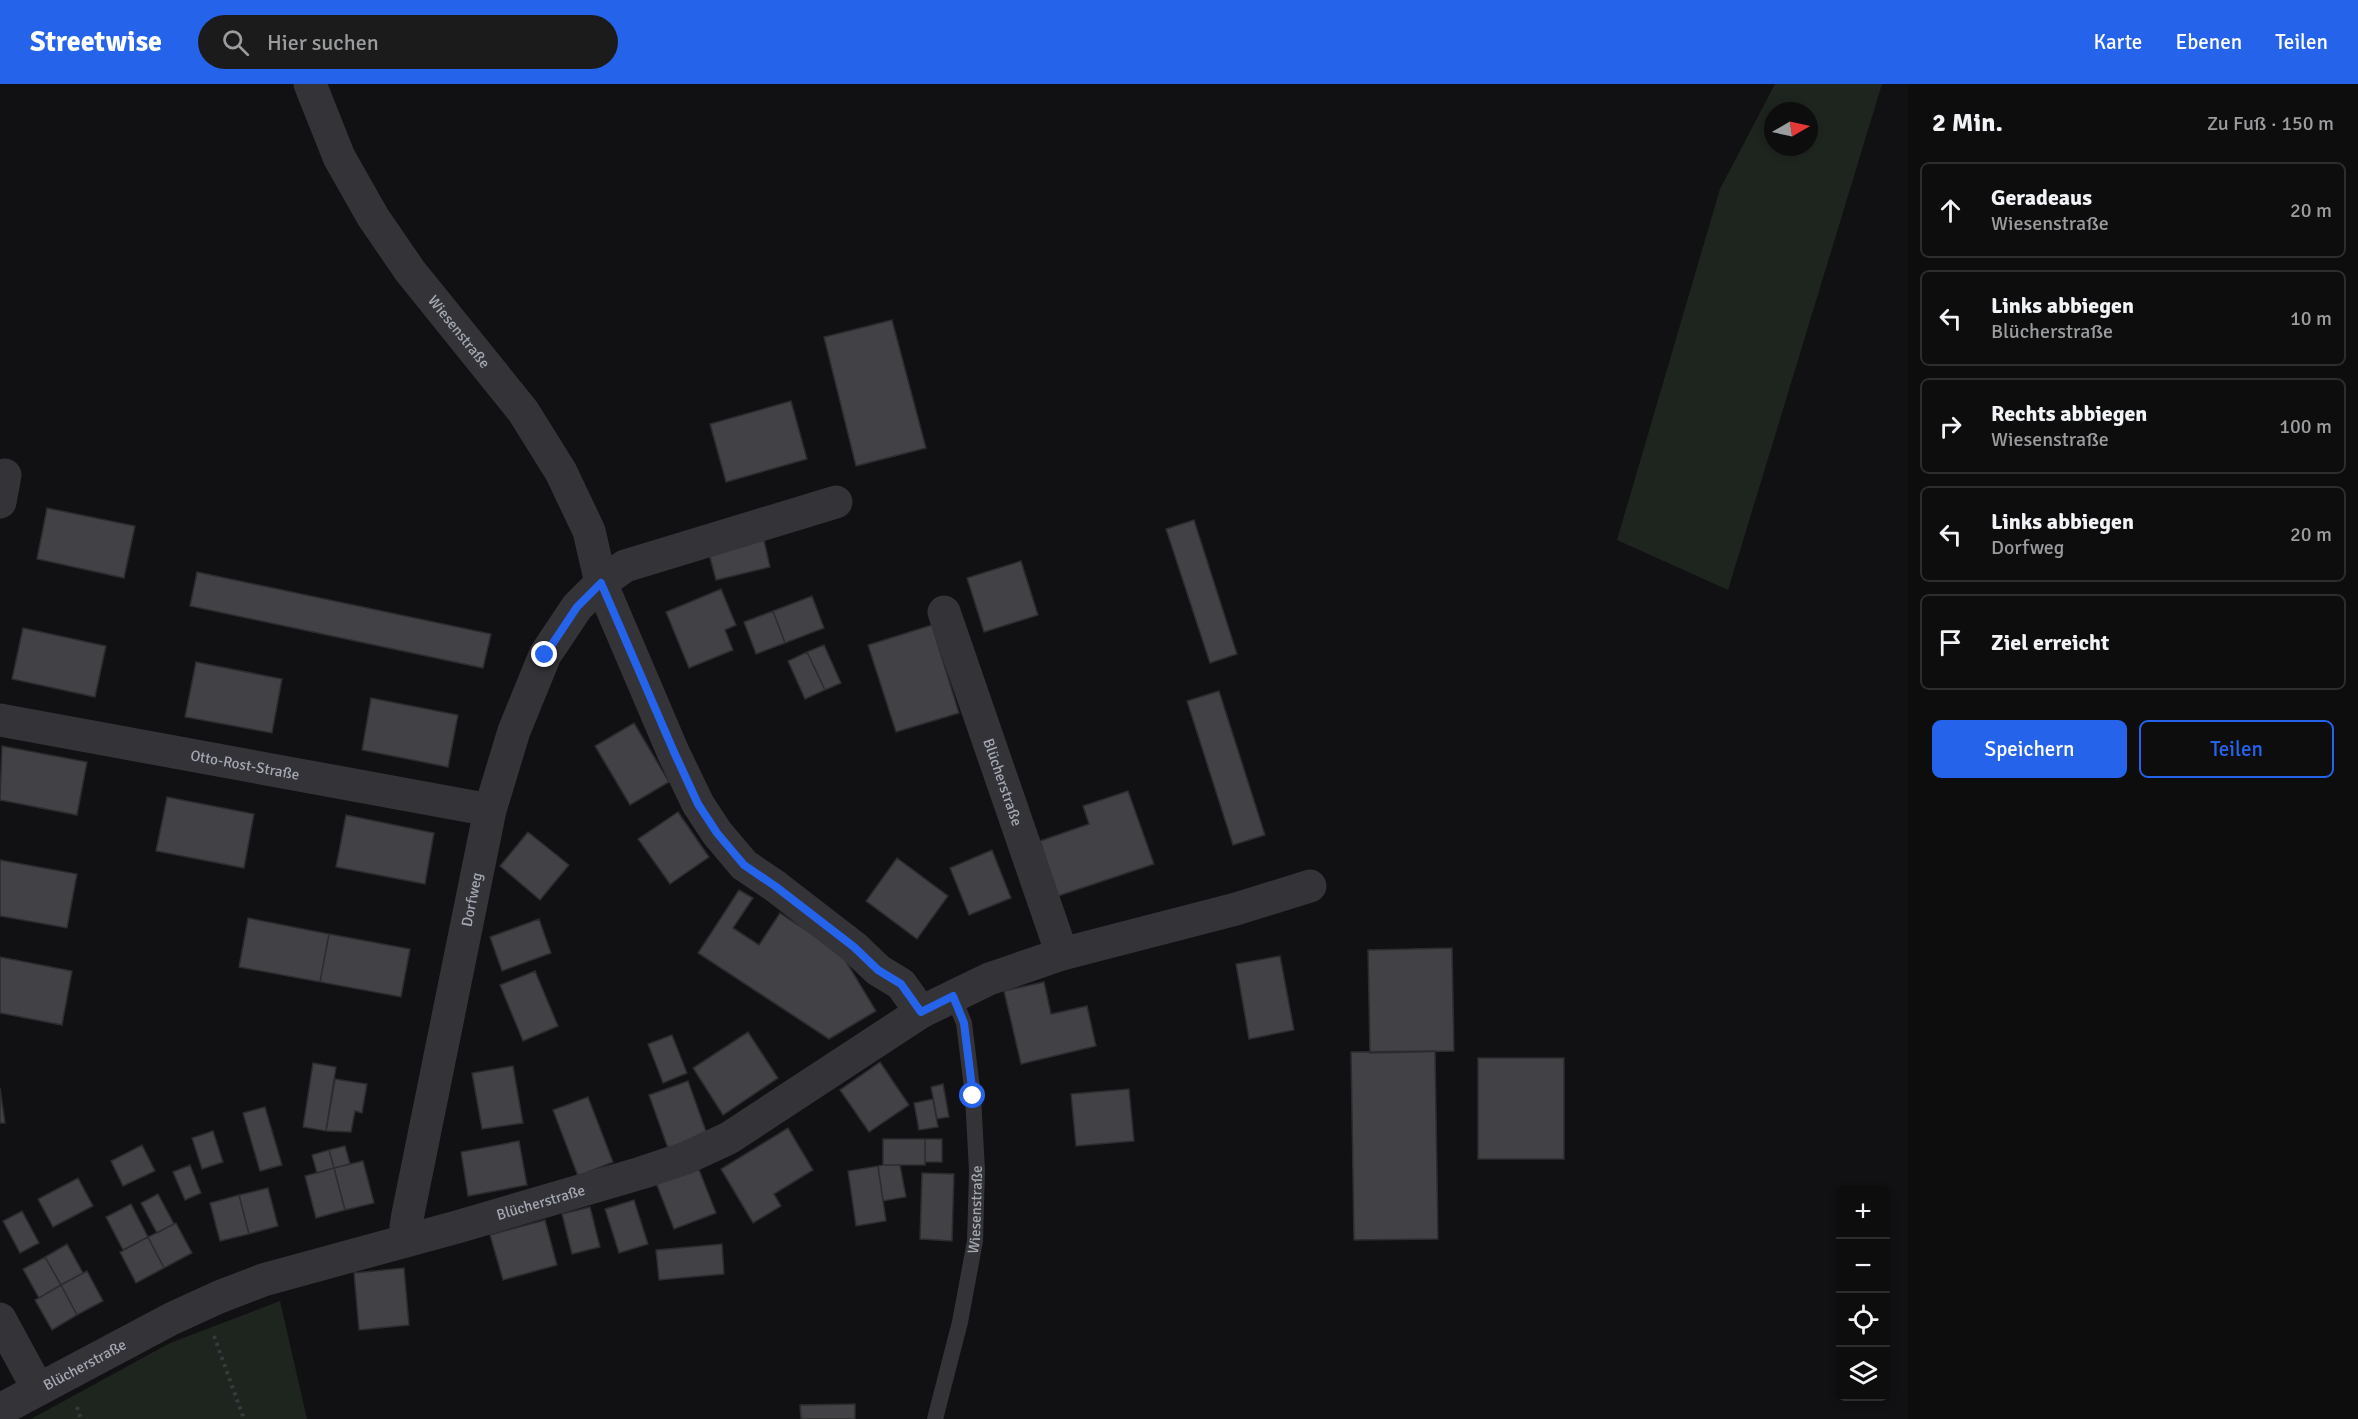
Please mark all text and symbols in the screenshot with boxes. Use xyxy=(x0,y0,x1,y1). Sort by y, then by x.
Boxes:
search box xyxy=(198,15,618,69)
text: Streetwise xyxy=(30,25,162,59)
icon: search xyxy=(219,26,252,59)
text: Hier suchen xyxy=(267,29,379,56)
text: Karte xyxy=(2093,29,2142,55)
text: Ebenen xyxy=(2175,29,2242,55)
text: Teilen xyxy=(2275,29,2328,55)
north arrow xyxy=(1764,102,1818,156)
text: 2 Min. xyxy=(1932,107,2003,139)
text: Zu Fuß · 150 m xyxy=(2207,111,2334,136)
text: Geradeaus xyxy=(1991,184,2092,211)
icon: ahead xyxy=(1934,194,1967,227)
text: 20 m xyxy=(2290,198,2332,223)
text: Wiesenstraße xyxy=(1991,211,2109,236)
street label: Wiesenstraße xyxy=(424,292,494,372)
text: Links abbiegen xyxy=(1991,292,2134,319)
icon: left xyxy=(1934,302,1967,335)
text: 10 m xyxy=(2290,306,2332,331)
text: Blücherstraße xyxy=(1991,319,2113,344)
text: Rechts abbiegen xyxy=(1991,400,2147,427)
icon: right xyxy=(1934,410,1967,443)
text: 100 m xyxy=(2279,414,2332,439)
text: Wiesenstraße xyxy=(1991,427,2109,452)
text: Links abbiegen xyxy=(1991,508,2134,535)
icon: left xyxy=(1934,518,1967,551)
text: 20 m xyxy=(2290,522,2332,547)
text: Dorfweg xyxy=(1991,535,2064,560)
icon: arrive xyxy=(1934,626,1967,659)
text: Ziel erreicht xyxy=(1991,629,2109,656)
route end xyxy=(531,641,557,667)
button: Speichern xyxy=(1932,720,2127,778)
button: Teilen xyxy=(2139,720,2334,778)
street label: Blücherstraße xyxy=(979,736,1026,828)
street label: Otto-Rost-Straße xyxy=(189,746,301,784)
street label: Dorfweg xyxy=(458,871,486,928)
route start xyxy=(959,1082,985,1108)
street label: Wiesenstraße xyxy=(964,1165,986,1255)
street label: Blücherstraße xyxy=(494,1181,587,1224)
map controls xyxy=(1836,1185,1890,1401)
button: + xyxy=(1836,1185,1890,1239)
button: − xyxy=(1836,1239,1890,1293)
button: locate xyxy=(1836,1293,1890,1347)
street label: Blücherstraße xyxy=(40,1335,129,1394)
button: layers xyxy=(1836,1347,1890,1401)

